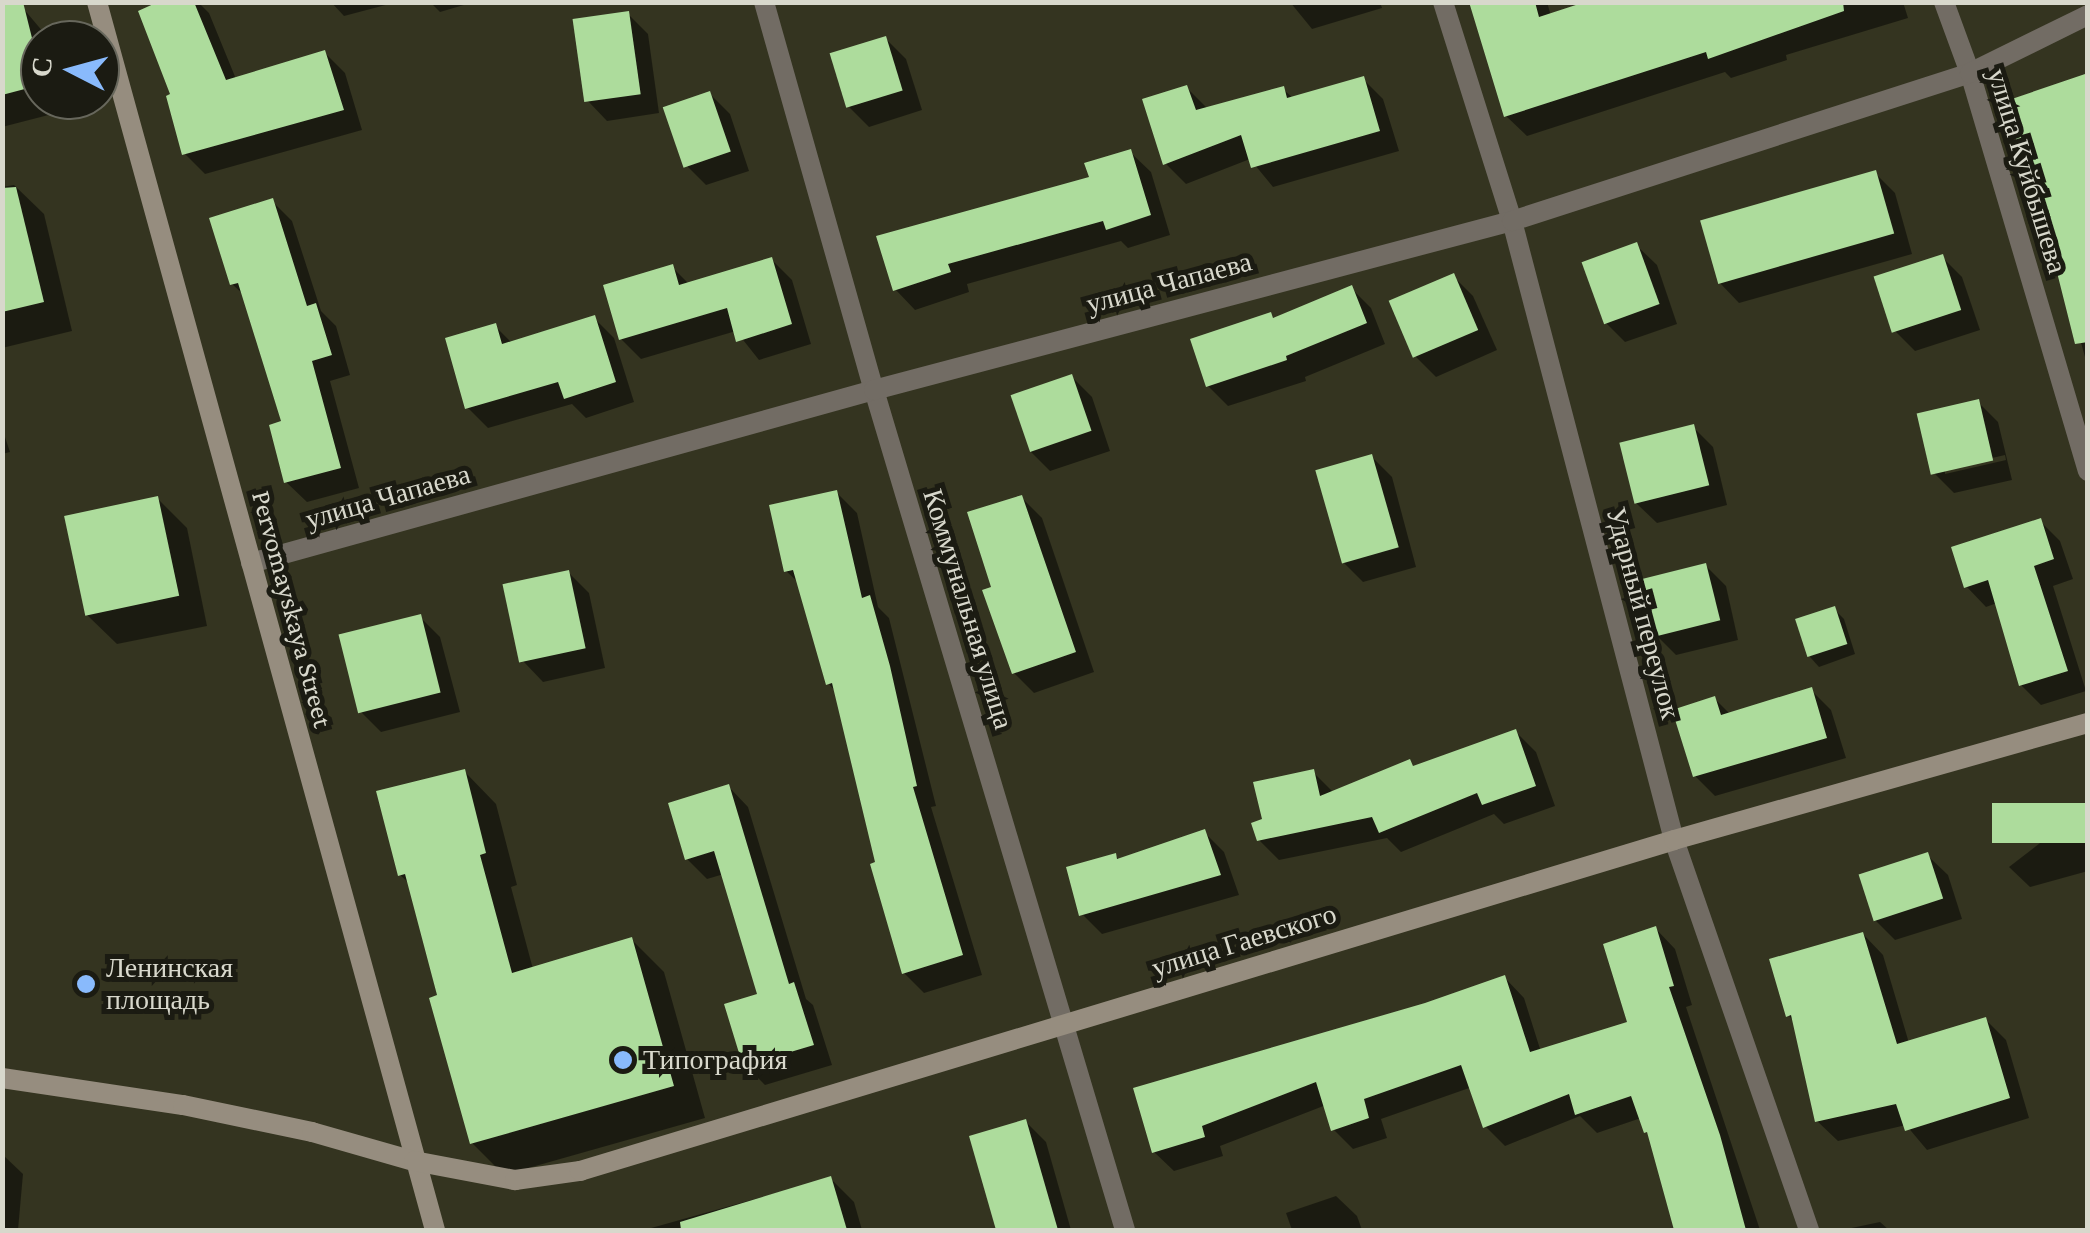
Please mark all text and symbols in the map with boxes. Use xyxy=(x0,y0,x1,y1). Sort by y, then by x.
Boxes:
north arrow xyxy=(20,20,120,120)
text: С xyxy=(25,55,58,79)
street label: улица Куйбышева xyxy=(1980,65,2074,277)
street label: улица Чапаева xyxy=(1083,245,1255,321)
street label: улица Чапаева xyxy=(302,457,474,537)
street label: Коммунальная улица xyxy=(915,485,1021,733)
street label: Pervomayskaya Street xyxy=(244,487,340,731)
street label: Ударный переулок xyxy=(1599,503,1687,723)
street label: улица Гаевского xyxy=(1148,897,1340,985)
place label: Ленинская площадь xyxy=(106,951,233,1017)
marker: Ленинская площадь xyxy=(75,973,97,995)
place label: Типография xyxy=(643,1043,787,1077)
marker: Типография xyxy=(612,1049,634,1071)

